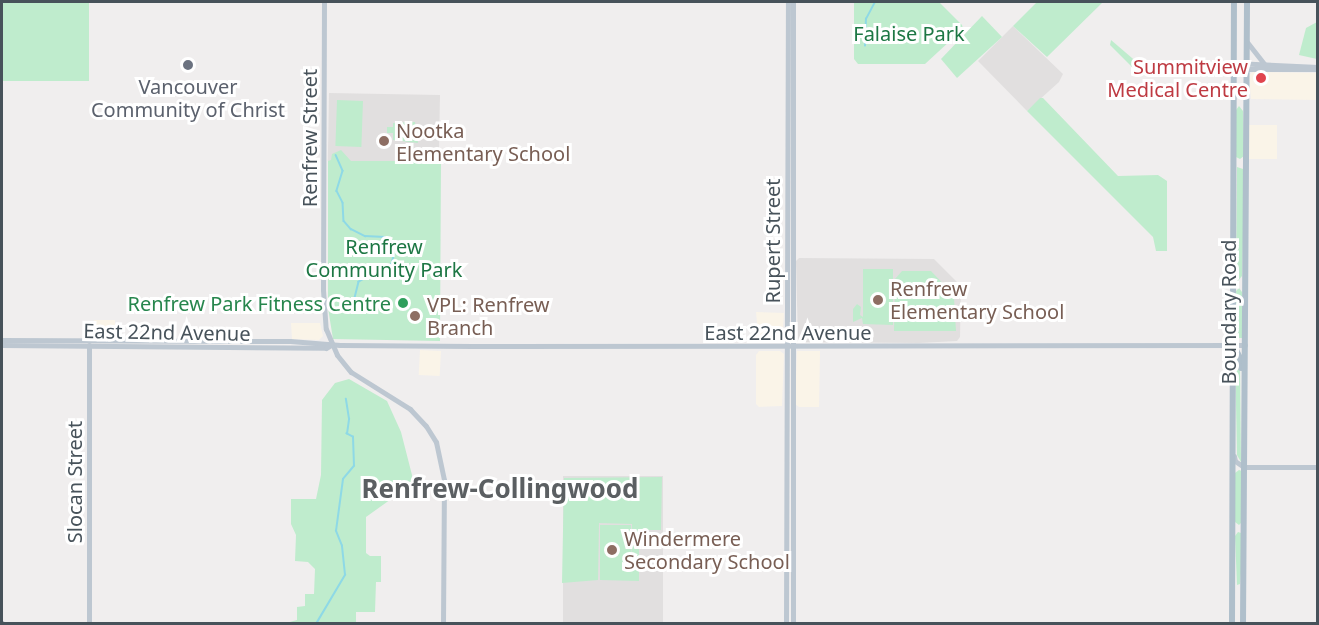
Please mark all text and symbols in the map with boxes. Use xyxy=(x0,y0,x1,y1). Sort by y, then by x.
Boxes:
park label: Falaise Park xyxy=(853,21,965,45)
place label: Summitview Medical Centre xyxy=(1107,54,1248,101)
marker: Vancouver Community of Christ xyxy=(181,58,195,72)
street label: Renfrew Street xyxy=(297,69,321,207)
marker: Summitview Medical Centre xyxy=(1252,69,1270,87)
place label: Vancouver Community of Christ xyxy=(91,75,285,122)
place label: Nootka Elementary School xyxy=(396,118,570,165)
marker: Nootka Elementary School xyxy=(377,134,391,148)
street label: Rupert Street xyxy=(760,179,784,303)
park label: Renfrew Community Park xyxy=(306,234,462,281)
street label: Boundary Road xyxy=(1216,239,1240,385)
place label: Renfrew Elementary School xyxy=(890,276,1064,323)
place label: Renfrew Park Fitness Centre xyxy=(128,291,391,315)
place label: VPL: Renfrew Branch xyxy=(427,292,550,339)
marker: Renfrew Elementary School xyxy=(871,293,885,307)
marker: Renfrew Park Fitness Centre xyxy=(396,296,410,310)
marker: VPL: Renfrew Branch xyxy=(408,309,422,323)
street label: East 22nd Avenue xyxy=(83,319,251,345)
street label: East 22nd Avenue xyxy=(704,320,872,344)
street label: Slocan Street xyxy=(62,421,86,543)
district label: Renfrew-Collingwood xyxy=(362,473,638,505)
place label: Windermere Secondary School xyxy=(624,526,790,573)
marker: Windermere Secondary School xyxy=(605,543,619,557)

